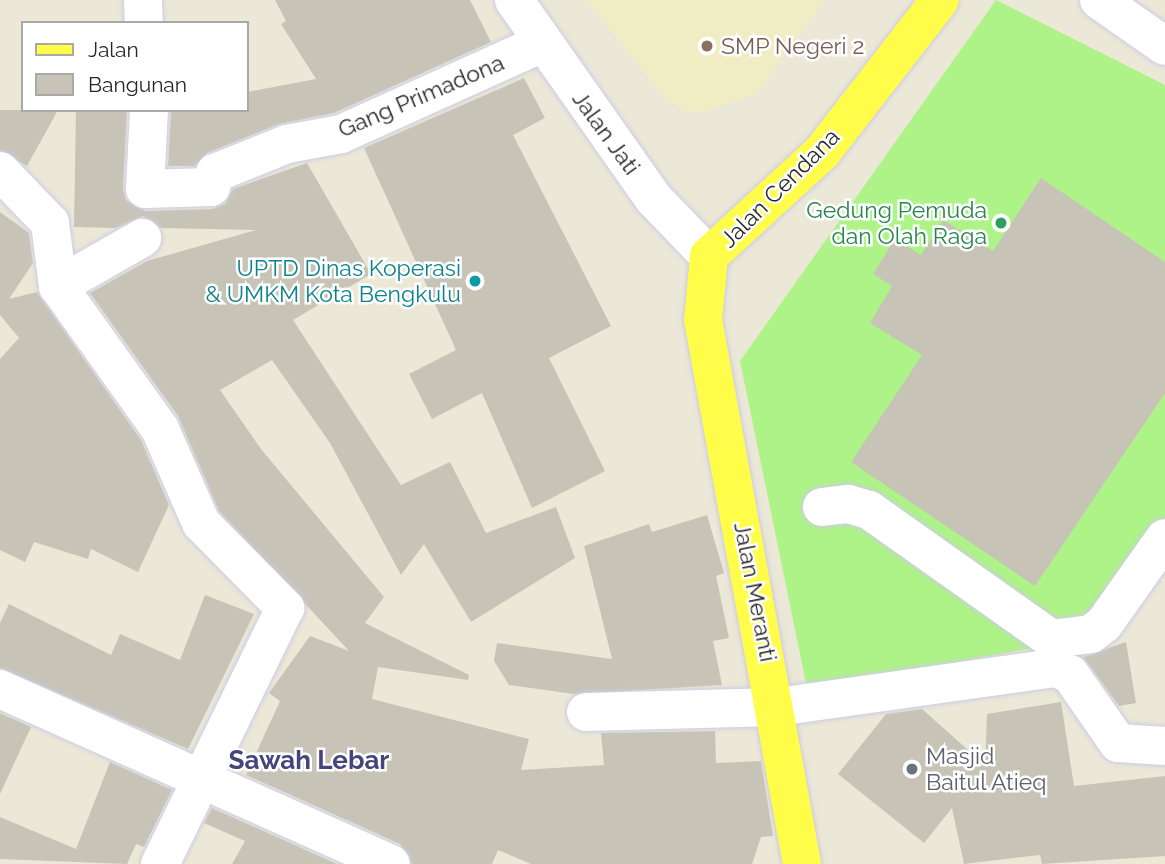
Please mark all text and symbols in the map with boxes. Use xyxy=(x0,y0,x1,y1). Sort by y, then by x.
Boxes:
legend xyxy=(21,21,248,112)
place label: SMP Negeri 2 xyxy=(721,32,865,60)
text: Jalan xyxy=(88,37,139,62)
marker: SMP Negeri 2 xyxy=(699,38,715,54)
street label: Gang Primadona xyxy=(334,49,508,143)
text: Bangunan xyxy=(88,72,187,97)
street label: Jalan Jati xyxy=(566,85,646,181)
street label: Jalan Cendana xyxy=(715,123,845,253)
place label: Gedung Pemuda dan Olah Raga xyxy=(806,196,987,250)
marker: Gedung Pemuda dan Olah Raga xyxy=(993,215,1009,231)
place label: UPTD Dinas Koperasi & UMKM Kota Bengkulu xyxy=(206,254,461,308)
marker: UPTD Dinas Koperasi & UMKM Kota Bengkulu xyxy=(467,273,483,289)
street label: Jalan Meranti xyxy=(728,520,782,664)
place label: Masjid Baitul Atieq xyxy=(926,742,1048,796)
district label: Sawah Lebar xyxy=(229,745,389,777)
marker: Masjid Baitul Atieq xyxy=(904,761,920,777)

